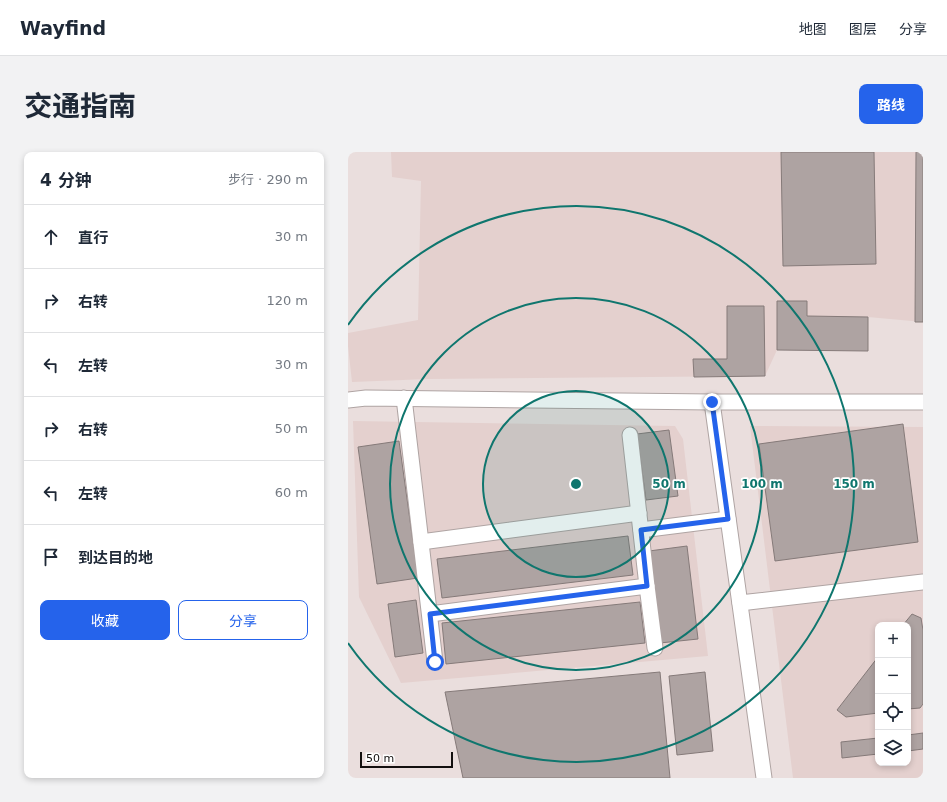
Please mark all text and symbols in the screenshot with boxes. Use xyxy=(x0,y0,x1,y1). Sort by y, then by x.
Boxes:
text: Wayfind xyxy=(20,17,106,39)
text: 地图 xyxy=(799,21,827,37)
text: 图层 xyxy=(849,21,877,37)
text: 分享 xyxy=(899,21,927,37)
button: 路线 xyxy=(859,84,923,124)
text: 交通指南 xyxy=(24,90,136,123)
text: 4 分钟 xyxy=(40,170,92,190)
text: 步行 · 290 m xyxy=(228,172,308,187)
icon: ahead xyxy=(40,226,62,248)
text: 直行 xyxy=(78,229,108,247)
text: 30 m xyxy=(275,229,308,244)
icon: right xyxy=(40,290,62,312)
text: 右转 xyxy=(78,293,108,311)
text: 120 m xyxy=(266,293,308,308)
icon: left xyxy=(40,354,62,376)
text: 左转 xyxy=(78,357,108,375)
text: 30 m xyxy=(275,357,308,372)
route end xyxy=(703,393,721,411)
icon: right xyxy=(40,418,62,440)
text: 右转 xyxy=(78,421,108,439)
text: 50 m xyxy=(275,421,308,436)
centre of rings xyxy=(569,477,583,491)
text: 50 m xyxy=(652,477,686,491)
text: 100 m xyxy=(741,477,783,491)
text: 150 m xyxy=(833,477,875,491)
icon: left xyxy=(40,482,62,504)
text: 左转 xyxy=(78,485,108,503)
text: 60 m xyxy=(275,485,308,500)
icon: arrive xyxy=(40,546,62,568)
text: 到达目的地 xyxy=(78,549,153,567)
button: 收藏 xyxy=(40,600,170,640)
button: 分享 xyxy=(178,600,308,640)
map controls xyxy=(875,622,911,766)
button: + xyxy=(875,622,911,658)
route start xyxy=(426,653,444,671)
button: − xyxy=(875,658,911,694)
button: locate xyxy=(875,694,911,730)
button: layers xyxy=(875,730,911,766)
scale bar xyxy=(360,750,453,769)
text: 50 m xyxy=(366,752,394,765)

